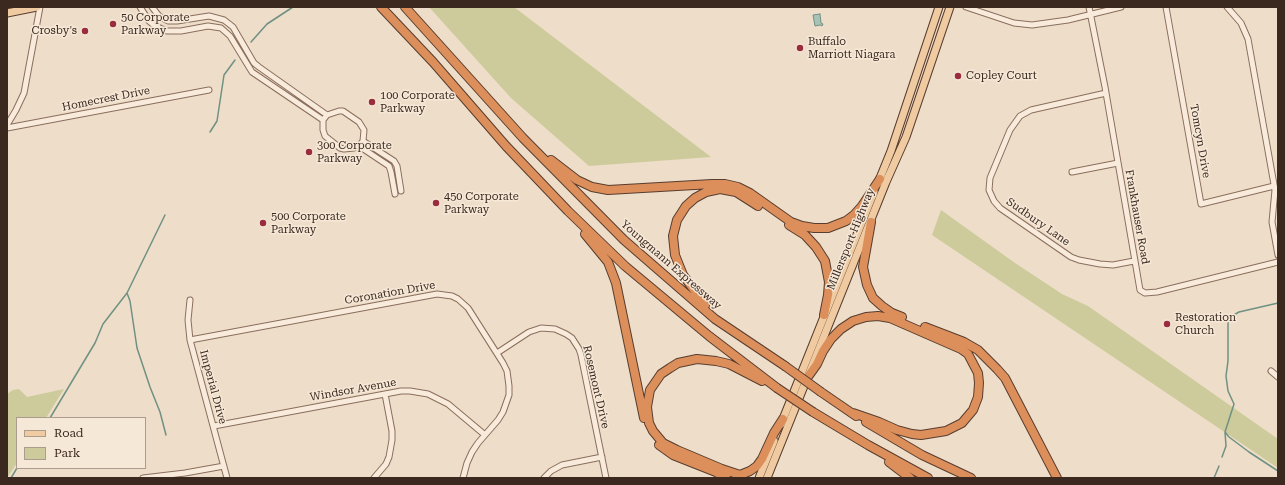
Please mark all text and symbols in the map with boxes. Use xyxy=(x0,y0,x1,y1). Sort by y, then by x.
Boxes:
place label: 50 Corporate Parkway xyxy=(121,11,190,37)
marker: 50 Corporate Parkway xyxy=(108,19,118,29)
place label: Crosby's xyxy=(32,24,77,38)
marker: Crosby's xyxy=(80,26,90,36)
place label: Buffalo Marriott Niagara xyxy=(808,35,895,61)
marker: Buffalo Marriott Niagara xyxy=(795,43,805,53)
place label: Copley Court xyxy=(966,69,1037,83)
marker: Copley Court xyxy=(953,71,963,81)
street label: Homecrest Drive xyxy=(61,84,151,114)
place label: 100 Corporate Parkway xyxy=(380,89,455,115)
marker: 100 Corporate Parkway xyxy=(367,97,377,107)
street label: Tomcyn Drive xyxy=(1187,103,1213,179)
place label: 300 Corporate Parkway xyxy=(317,139,392,165)
marker: 300 Corporate Parkway xyxy=(304,147,314,157)
street label: Frankhauser Road xyxy=(1122,169,1152,265)
street label: Millersport Highway xyxy=(824,186,878,292)
place label: 450 Corporate Parkway xyxy=(444,190,519,216)
street label: Sudbury Lane xyxy=(1004,195,1072,249)
marker: 450 Corporate Parkway xyxy=(431,198,441,208)
place label: 500 Corporate Parkway xyxy=(271,210,346,236)
marker: 500 Corporate Parkway xyxy=(258,218,268,228)
street label: Youngmann Expressway xyxy=(618,218,724,312)
street label: Coronation Drive xyxy=(344,279,436,307)
place label: Restoration Church xyxy=(1175,311,1236,337)
marker: Restoration Church xyxy=(1162,319,1172,329)
street label: Rosemont Drive xyxy=(580,344,612,430)
street label: Imperial Drive xyxy=(197,348,229,426)
street label: Windsor Avenue xyxy=(309,376,397,404)
legend xyxy=(16,417,146,469)
text: Road xyxy=(54,426,83,440)
text: Park xyxy=(54,446,80,460)

